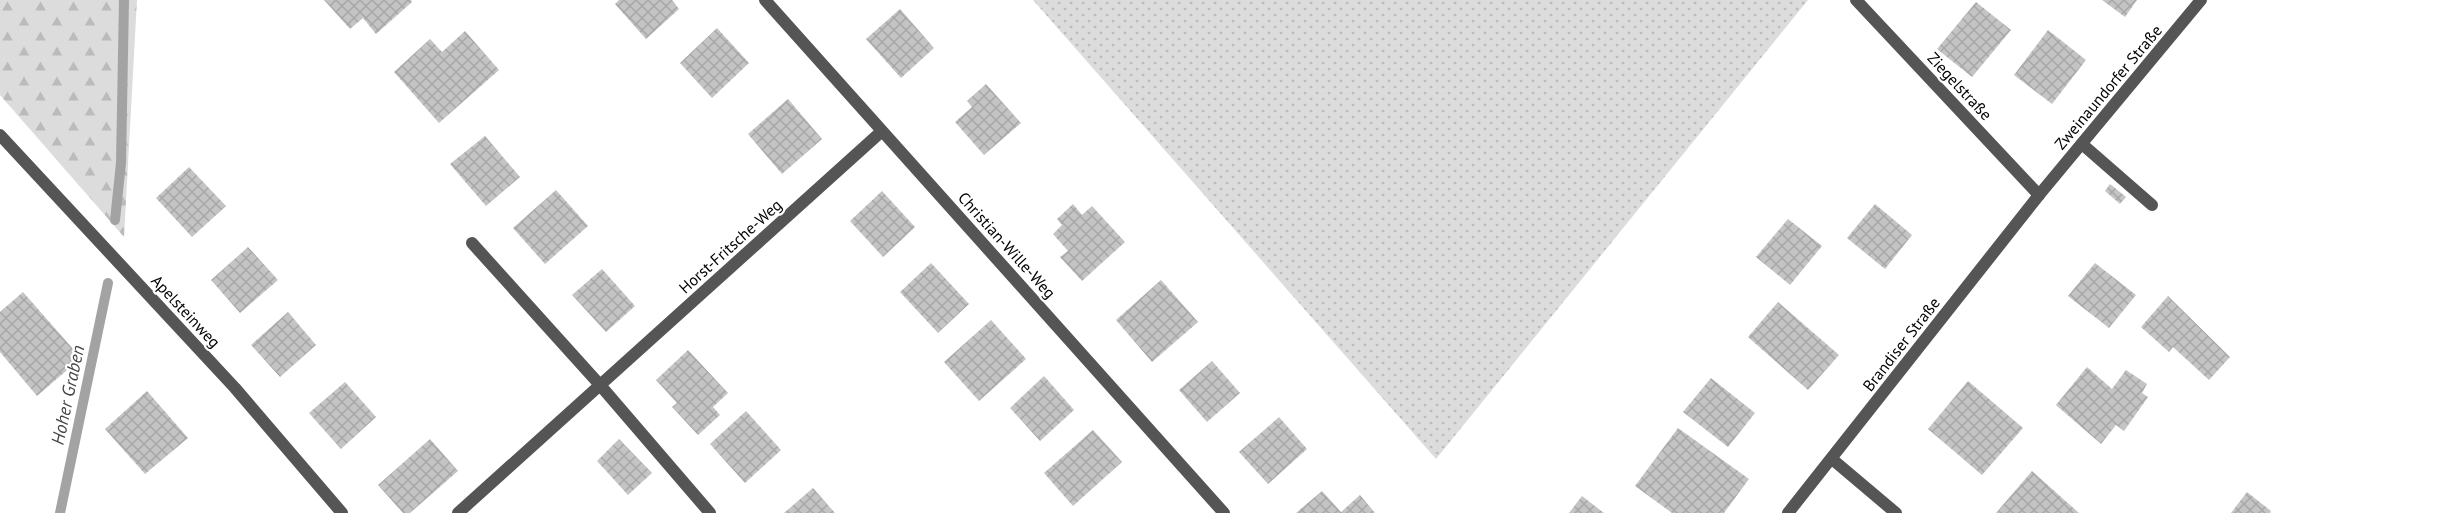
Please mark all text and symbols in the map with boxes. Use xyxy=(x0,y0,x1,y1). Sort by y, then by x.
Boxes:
street label: Zweinaundorfer Straße xyxy=(2050,21,2166,153)
street label: Ziegelstraße xyxy=(1924,48,1996,124)
street label: Christian-Wille-Weg xyxy=(954,188,1060,302)
street label: Horst-Fritsche-Weg xyxy=(675,195,785,297)
street label: Apelsteinweg xyxy=(147,270,225,352)
street label: Brandiser Straße xyxy=(1858,293,1944,395)
water label: Hoher Graben xyxy=(46,343,89,447)

